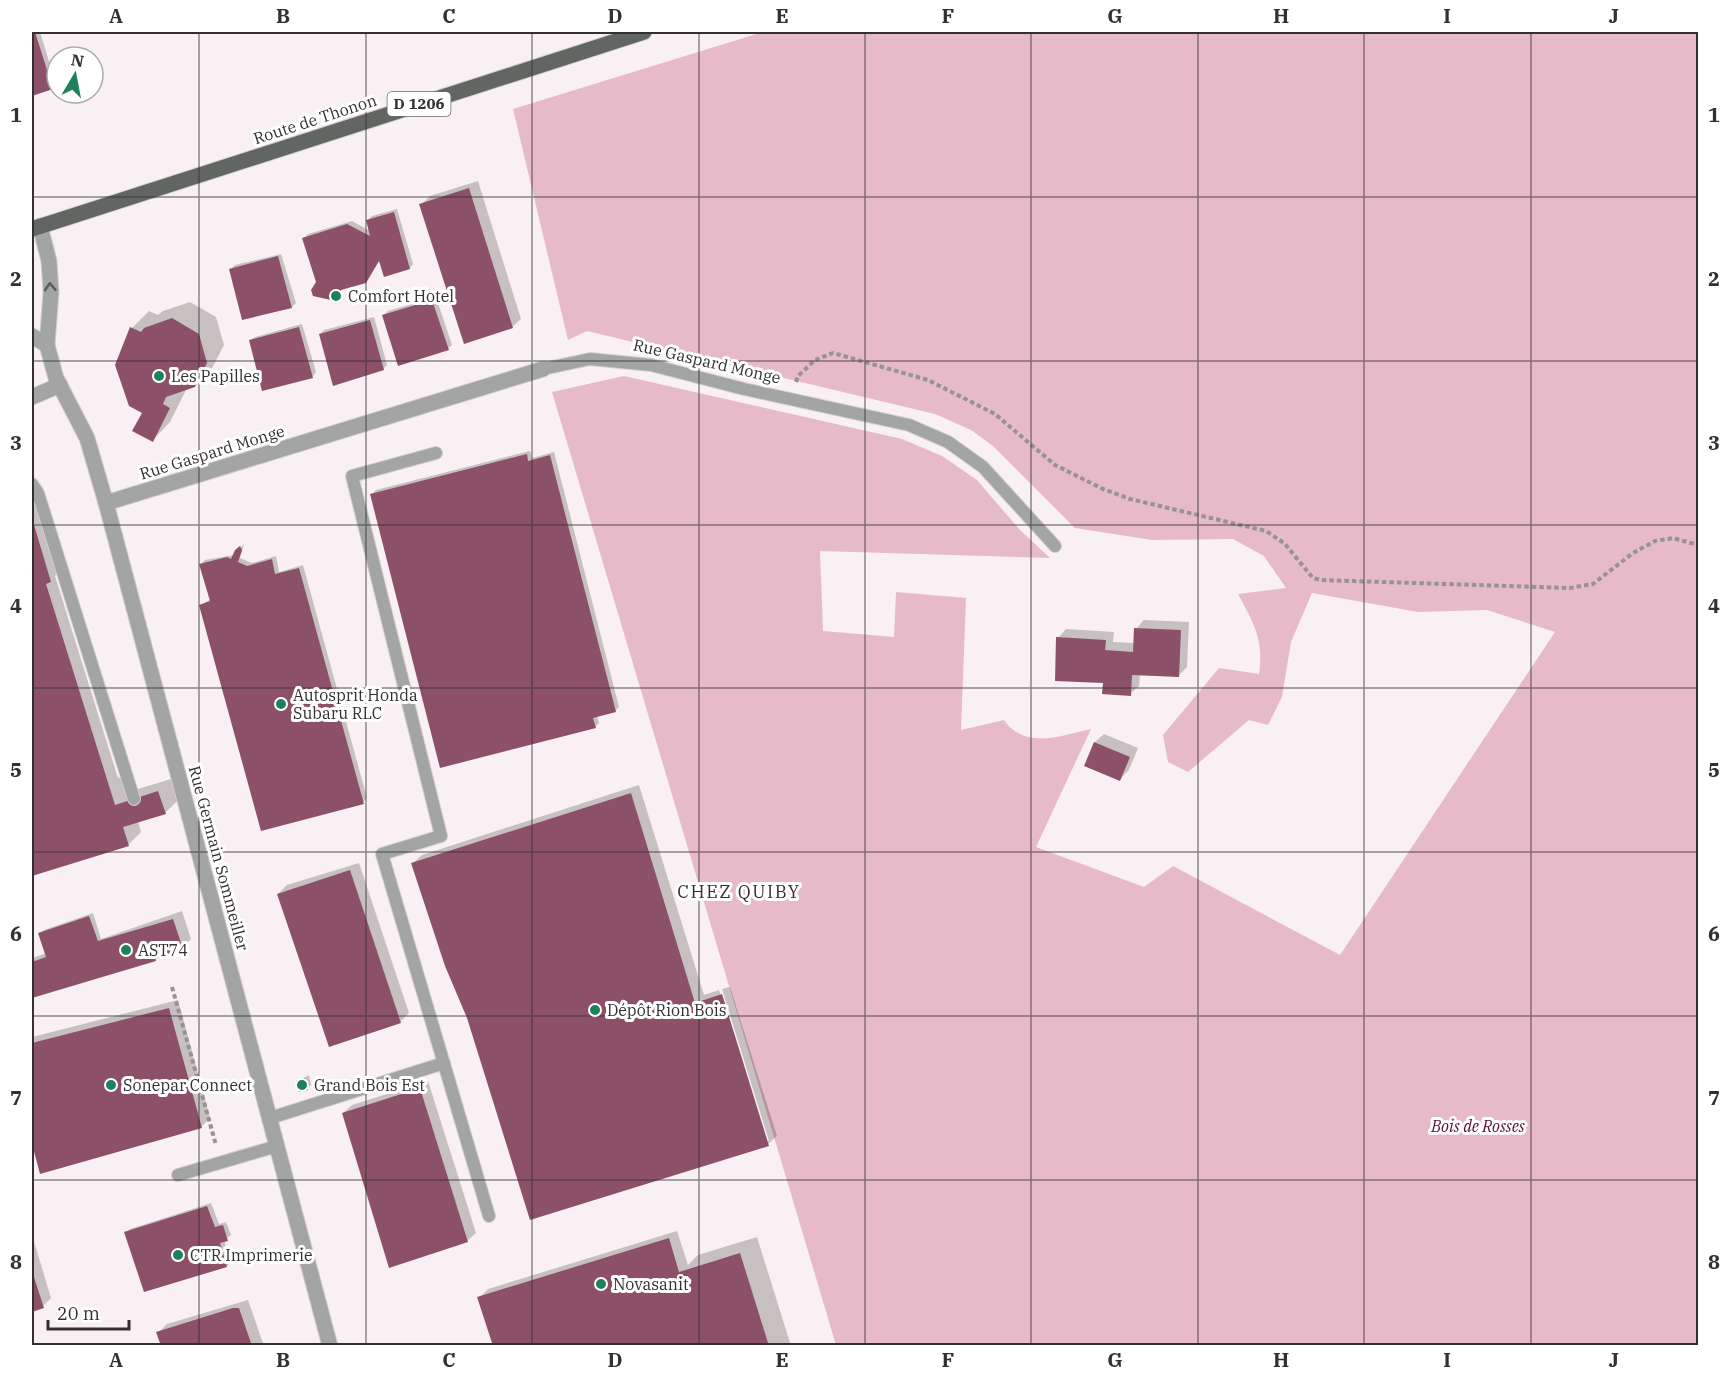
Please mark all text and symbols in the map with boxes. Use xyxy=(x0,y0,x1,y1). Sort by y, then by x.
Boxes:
text: A xyxy=(109,2,123,29)
text: B xyxy=(276,2,290,29)
text: C xyxy=(442,2,456,29)
text: D xyxy=(607,2,623,29)
text: E xyxy=(775,2,789,29)
text: F xyxy=(942,2,954,29)
text: G xyxy=(1107,2,1123,29)
text: H xyxy=(1273,2,1289,29)
text: I xyxy=(1443,2,1451,29)
text: J xyxy=(1609,2,1619,29)
north arrow xyxy=(45,45,105,105)
text: N xyxy=(70,49,86,71)
street label: Route de Thonon xyxy=(251,90,379,148)
road number: D 1206 xyxy=(388,92,450,116)
text: 1 xyxy=(10,101,22,128)
text: 1 xyxy=(1708,101,1720,128)
text: 2 xyxy=(10,265,22,292)
text: 2 xyxy=(1708,265,1720,292)
one-way arrow xyxy=(44,282,57,291)
place label: Comfort Hotel xyxy=(348,286,454,306)
marker: Comfort Hotel xyxy=(329,289,343,303)
street label: Rue Gaspard Monge xyxy=(631,334,783,388)
place label: Les Papilles xyxy=(171,366,260,386)
marker: Les Papilles xyxy=(152,369,166,383)
street label: Rue Gaspard Monge xyxy=(137,420,287,484)
text: 3 xyxy=(10,429,22,456)
text: 3 xyxy=(1708,429,1720,456)
text: 4 xyxy=(10,592,22,619)
text: 4 xyxy=(1708,592,1720,619)
place label: Autosprit Honda Subaru RLC xyxy=(293,685,418,723)
marker: Autosprit Honda Subaru RLC xyxy=(274,697,288,711)
text: 5 xyxy=(10,756,22,783)
text: 5 xyxy=(1708,756,1720,783)
street label: Rue Germain Sommeiller xyxy=(185,763,253,953)
district label: CHEZ QUIBY xyxy=(677,880,801,903)
text: 6 xyxy=(10,920,22,947)
text: 6 xyxy=(1708,920,1720,947)
place label: AST74 xyxy=(138,940,188,960)
marker: AST74 xyxy=(119,943,133,957)
place label: Dépôt Rion Bois xyxy=(607,1000,727,1020)
marker: Dépôt Rion Bois xyxy=(588,1003,602,1017)
place label: Sonepar Connect xyxy=(123,1075,252,1095)
place label: Grand Bois Est xyxy=(314,1075,425,1095)
marker: Sonepar Connect xyxy=(104,1078,118,1092)
marker: Grand Bois Est xyxy=(295,1078,309,1092)
text: 7 xyxy=(10,1084,22,1111)
text: 7 xyxy=(1708,1084,1720,1111)
park label: Bois de Rosses xyxy=(1430,1116,1525,1136)
place label: CTR Imprimerie xyxy=(190,1245,313,1265)
text: 8 xyxy=(10,1248,22,1275)
marker: CTR Imprimerie xyxy=(171,1248,185,1262)
text: 8 xyxy=(1708,1248,1720,1275)
place label: Novasanit xyxy=(613,1274,689,1294)
marker: Novasanit xyxy=(594,1277,608,1291)
scale bar xyxy=(48,1293,129,1331)
text: 20 m xyxy=(57,1302,100,1325)
text: A xyxy=(109,1346,123,1373)
text: B xyxy=(276,1346,290,1373)
text: C xyxy=(442,1346,456,1373)
text: D xyxy=(607,1346,623,1373)
text: E xyxy=(775,1346,789,1373)
text: F xyxy=(942,1346,954,1373)
text: G xyxy=(1107,1346,1123,1373)
text: H xyxy=(1273,1346,1289,1373)
text: I xyxy=(1443,1346,1451,1373)
text: J xyxy=(1609,1346,1619,1373)

